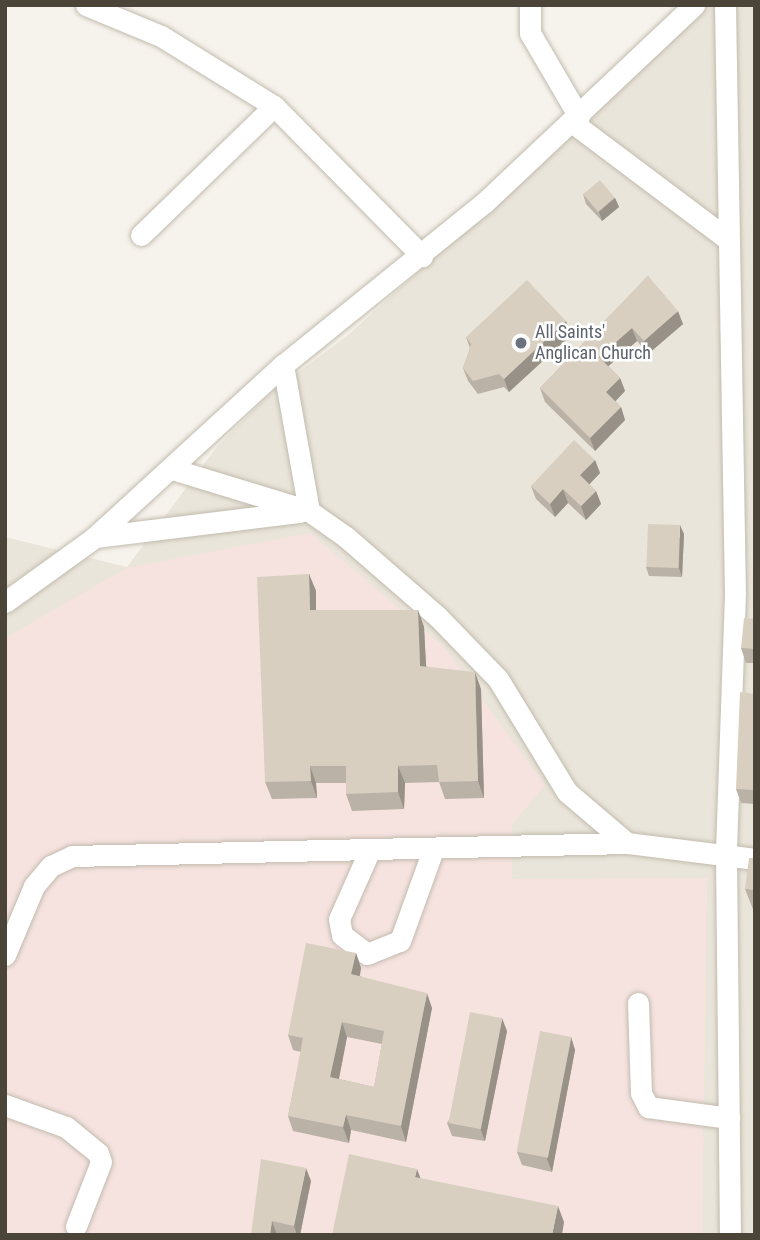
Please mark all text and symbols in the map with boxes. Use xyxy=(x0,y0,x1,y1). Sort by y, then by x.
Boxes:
place label: All Saints' Anglican Church xyxy=(535,322,651,364)
marker: All Saints' Anglican Church xyxy=(513,335,529,351)

